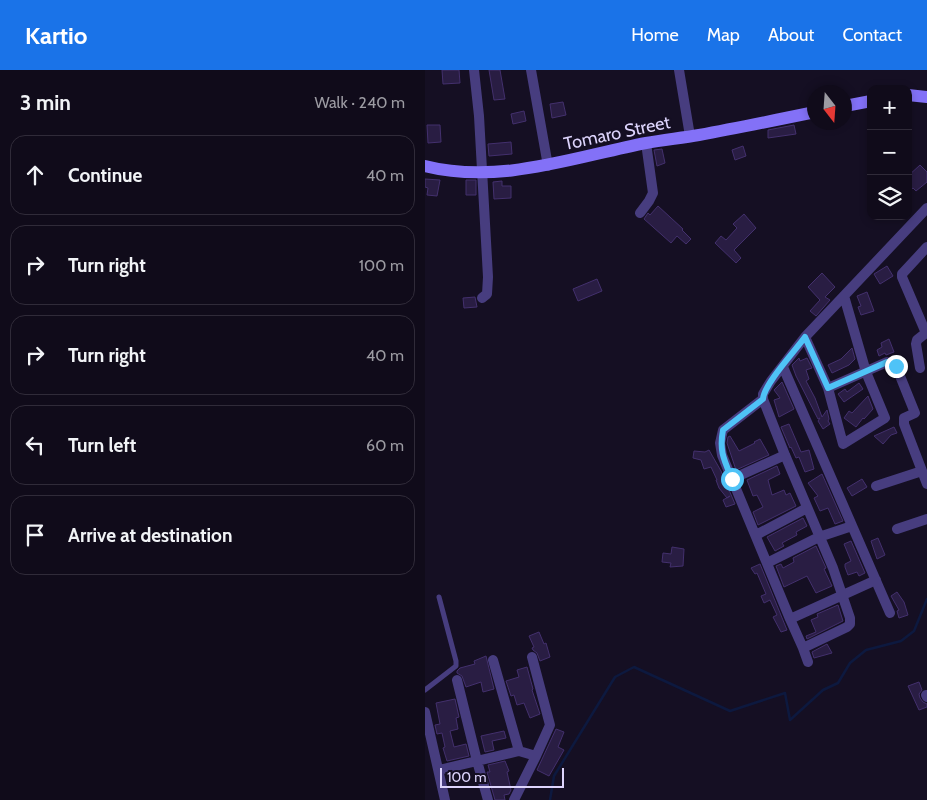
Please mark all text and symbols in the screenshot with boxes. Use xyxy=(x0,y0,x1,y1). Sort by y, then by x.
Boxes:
text: Kartio xyxy=(25,21,88,50)
text: Home xyxy=(631,24,679,46)
text: Map xyxy=(707,24,740,46)
text: About xyxy=(768,24,814,46)
text: Contact xyxy=(842,24,902,46)
north arrow xyxy=(807,85,852,130)
map controls xyxy=(867,85,912,220)
button: + xyxy=(867,85,912,130)
text: 3 min xyxy=(20,90,71,115)
text: Walk · 240 m xyxy=(314,93,405,112)
street label: Tomaro Street xyxy=(562,111,672,155)
button: − xyxy=(867,130,912,175)
icon: ahead xyxy=(21,161,49,189)
text: Continue xyxy=(68,164,142,187)
text: 40 m xyxy=(366,166,404,185)
button: layers xyxy=(867,175,912,220)
icon: right xyxy=(21,251,49,279)
text: Turn right xyxy=(68,254,146,277)
text: 100 m xyxy=(359,256,404,275)
icon: right xyxy=(21,341,49,369)
text: Turn right xyxy=(68,344,146,367)
text: 40 m xyxy=(366,346,404,365)
route end xyxy=(885,355,908,378)
icon: left xyxy=(21,431,49,459)
text: Turn left xyxy=(68,434,136,457)
text: 60 m xyxy=(366,436,404,455)
route start xyxy=(721,468,744,491)
icon: arrive xyxy=(21,521,49,549)
text: Arrive at destination xyxy=(68,524,232,547)
scale bar xyxy=(440,765,564,788)
text: 100 m xyxy=(447,768,487,786)

